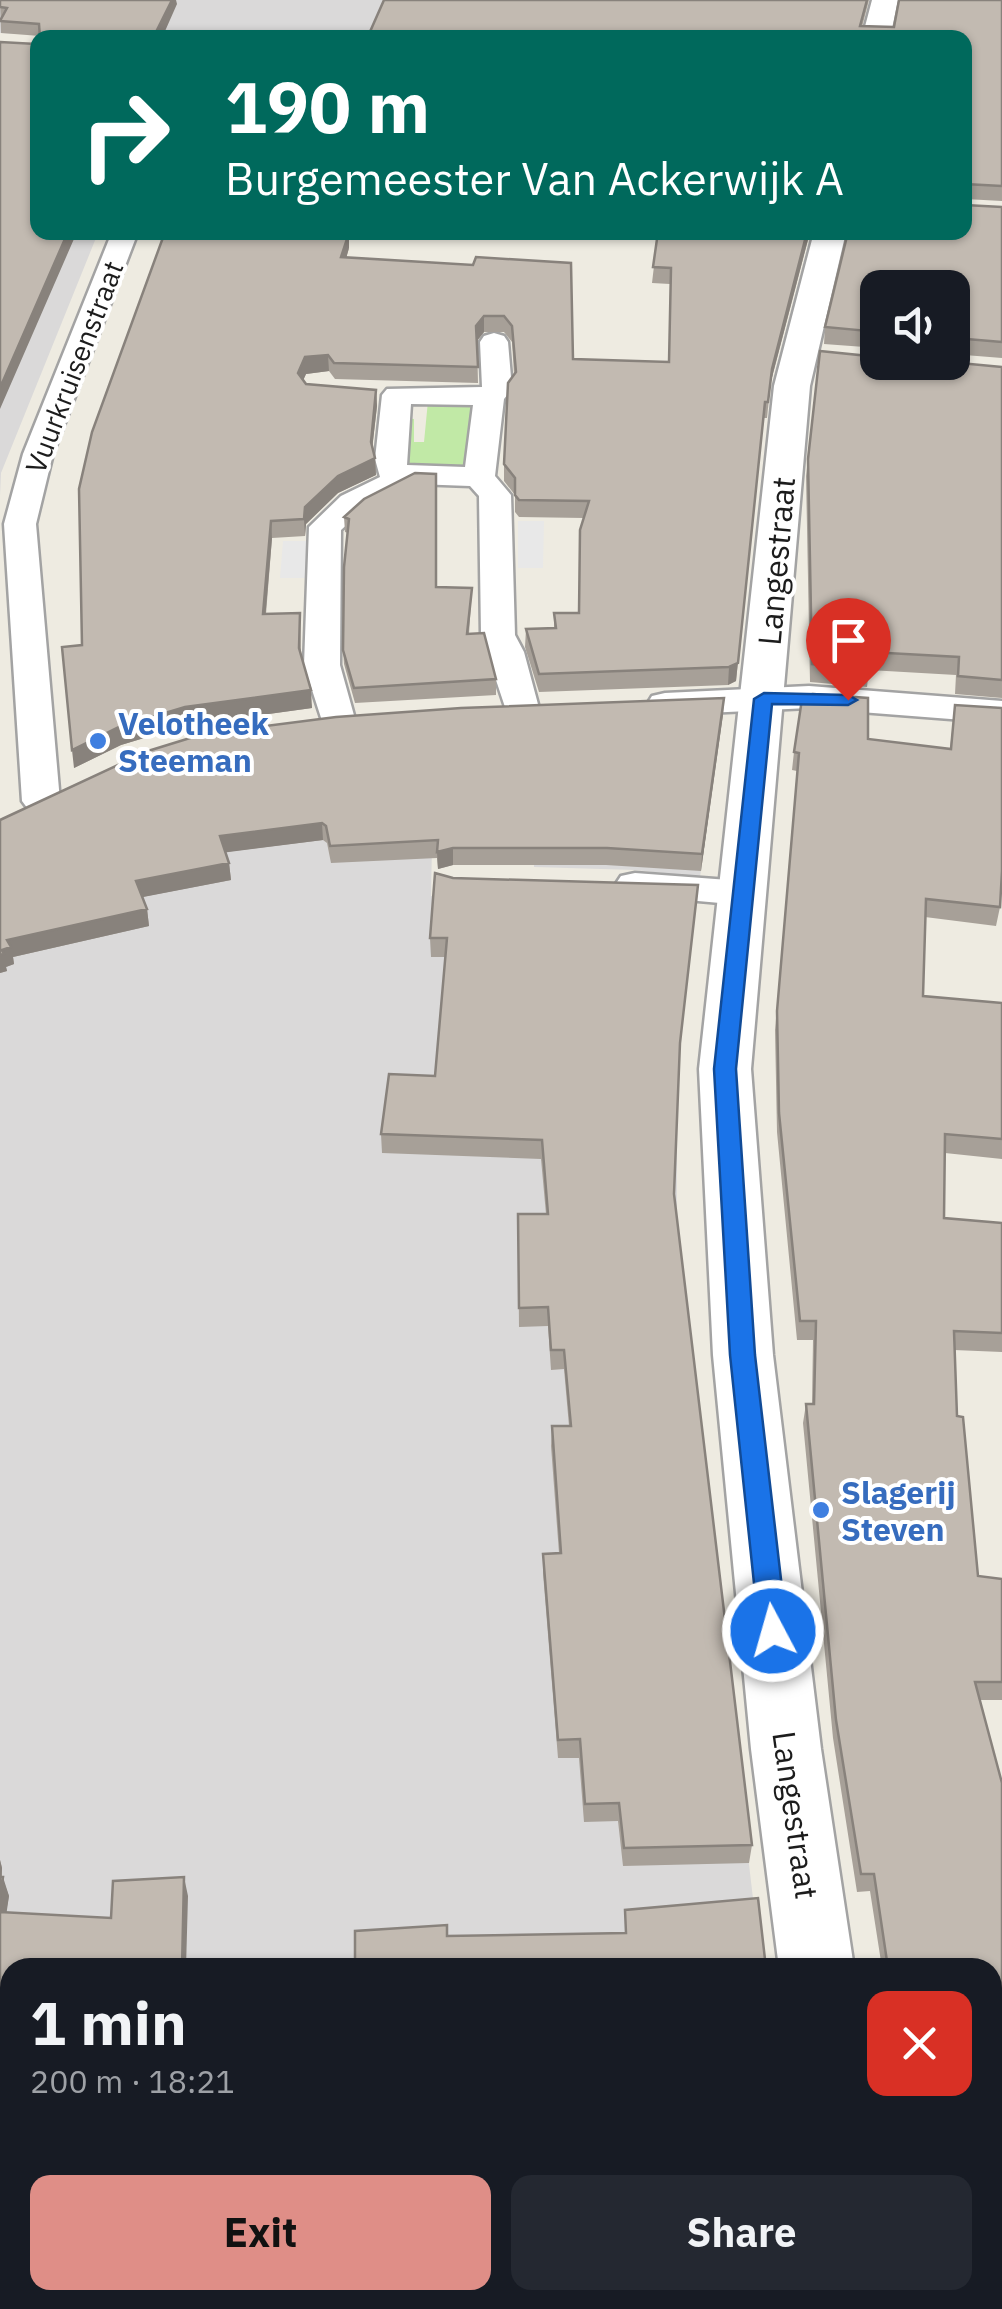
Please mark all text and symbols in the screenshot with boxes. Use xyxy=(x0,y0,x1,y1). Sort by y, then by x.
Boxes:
text: 190 m xyxy=(225,61,430,152)
icon: right xyxy=(60,70,190,200)
text: Burgemeester Van Ackerwijk A xyxy=(225,149,844,207)
street label: Vuurkruisenstraat xyxy=(16,256,132,478)
map controls xyxy=(860,270,970,380)
button: sound xyxy=(860,270,970,380)
street label: Langestraat xyxy=(748,475,804,647)
pin xyxy=(806,598,891,701)
icon: arrive xyxy=(821,613,876,668)
place label: Velotheek Steeman xyxy=(118,702,270,781)
marker: Velotheek Steeman xyxy=(87,730,109,752)
place label: Slagerij Steven xyxy=(841,1471,956,1550)
marker: Slagerij Steven xyxy=(810,1499,832,1521)
position arrow xyxy=(721,1579,825,1683)
street label: Langestraat xyxy=(763,1728,829,1902)
text: 1 min xyxy=(30,1983,187,2062)
button: close xyxy=(867,1991,972,2096)
text: 200 m · 18:21 xyxy=(30,2060,235,2102)
button: Exit xyxy=(30,2175,491,2290)
button: Share xyxy=(511,2175,972,2290)

